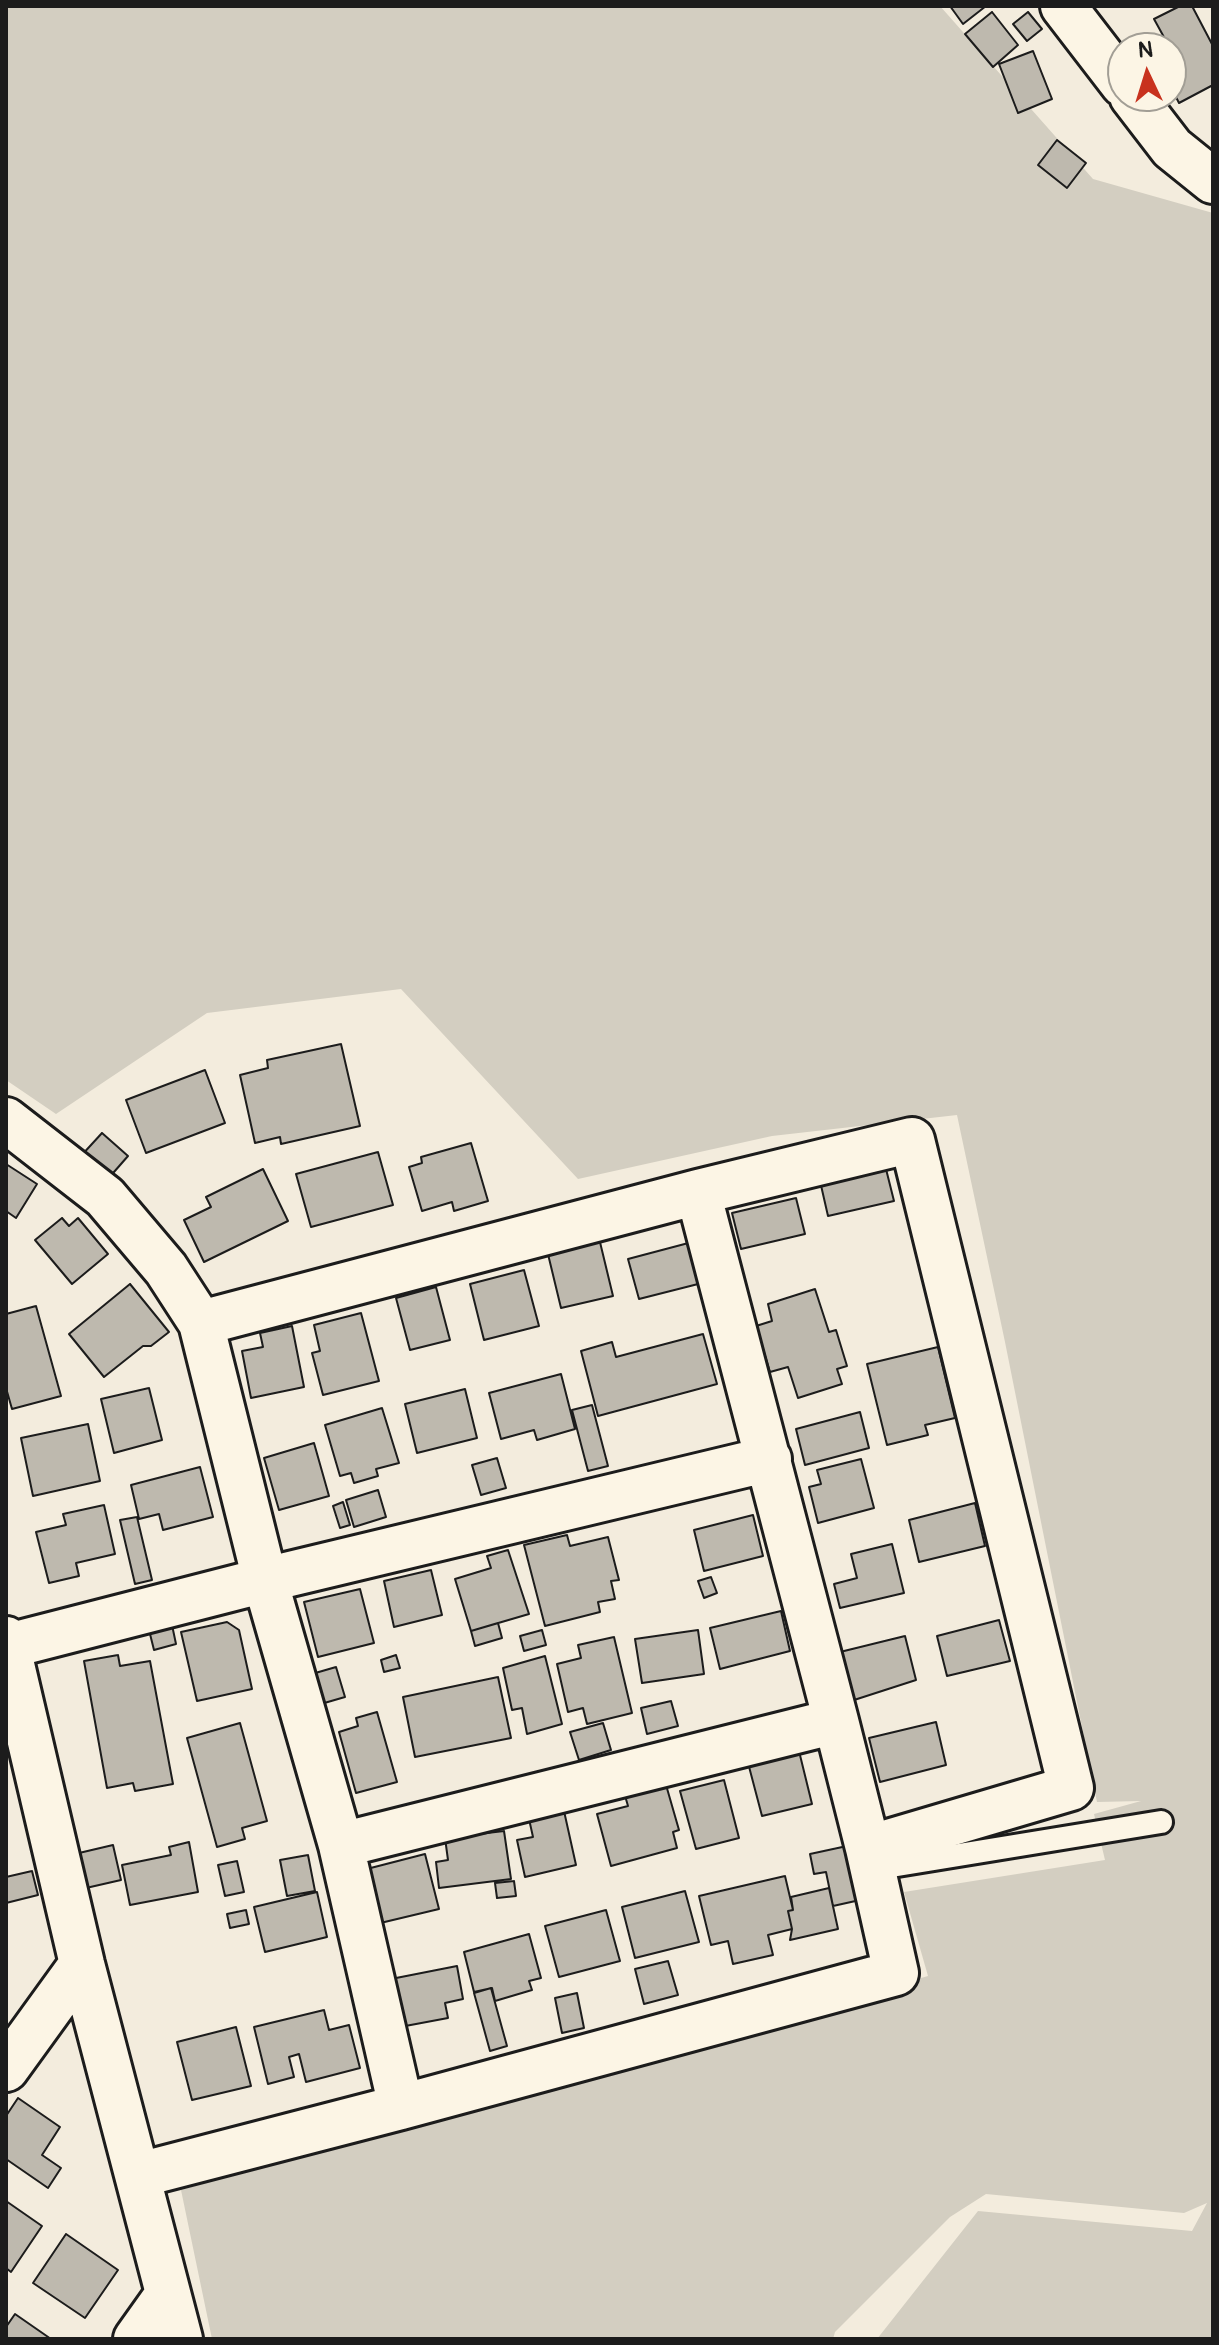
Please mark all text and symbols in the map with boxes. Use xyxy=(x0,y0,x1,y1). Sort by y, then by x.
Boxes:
north arrow xyxy=(1107,32,1187,112)
text: N xyxy=(1137,36,1154,65)

